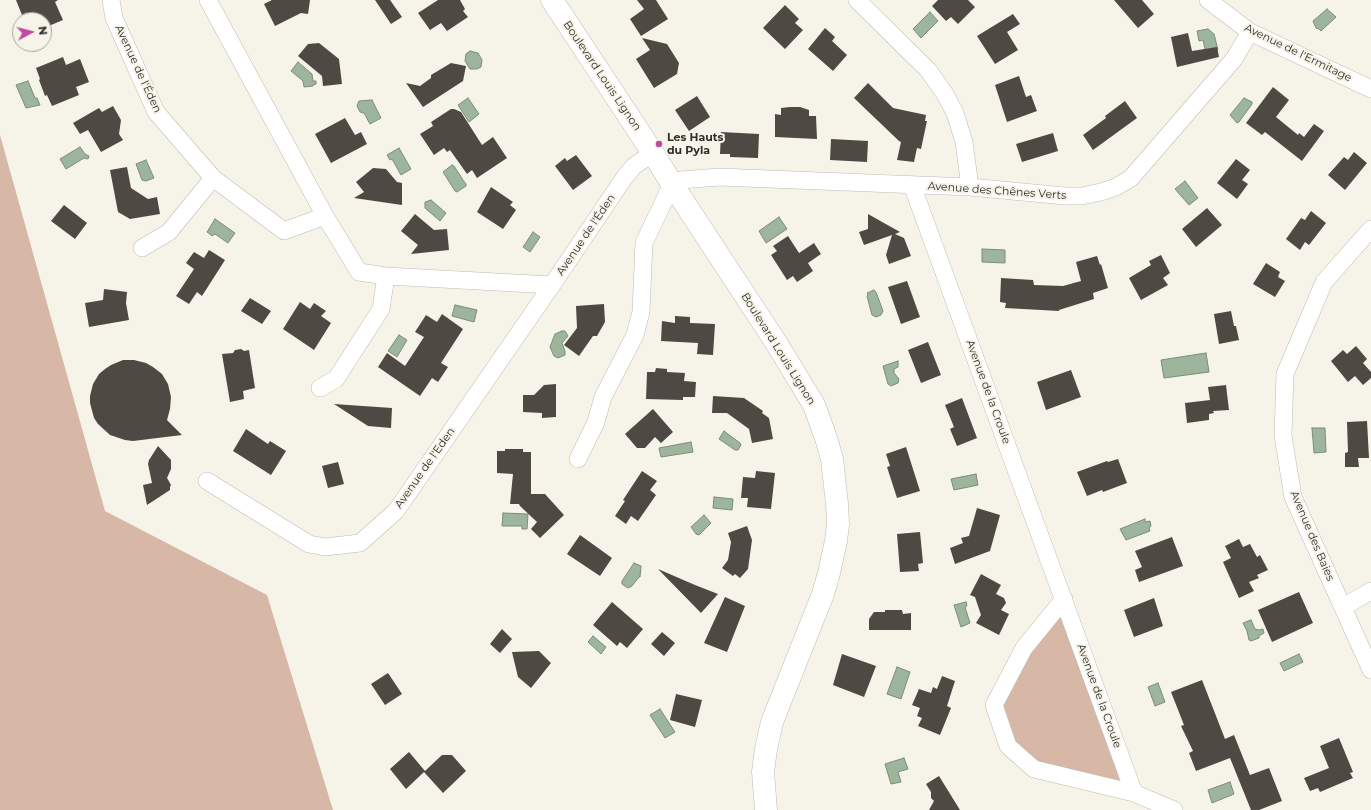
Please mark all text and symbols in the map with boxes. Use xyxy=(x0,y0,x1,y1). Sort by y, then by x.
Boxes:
north arrow xyxy=(12,12,52,52)
street label: Boulevard Louis Lignon xyxy=(560,19,644,133)
street label: Avenue de l'Ermitage xyxy=(1242,21,1354,85)
street label: Avenue de l'Éden xyxy=(112,23,164,115)
text: N xyxy=(35,25,50,36)
place label: Les Hauts du Pyla xyxy=(667,131,723,157)
marker: Les Hauts du Pyla xyxy=(654,139,664,149)
street label: Avenue des Chênes Verts xyxy=(927,180,1067,202)
street label: Avenue de l'Éden xyxy=(554,192,618,278)
street label: Boulevard Louis Lignon xyxy=(738,291,818,407)
street label: Avenue de la Croule xyxy=(963,338,1013,446)
street label: Avenue de l'Eden xyxy=(392,425,458,511)
street label: Avenue des Baies xyxy=(1287,489,1337,583)
street label: Avenue de la Croule xyxy=(1074,642,1124,750)

